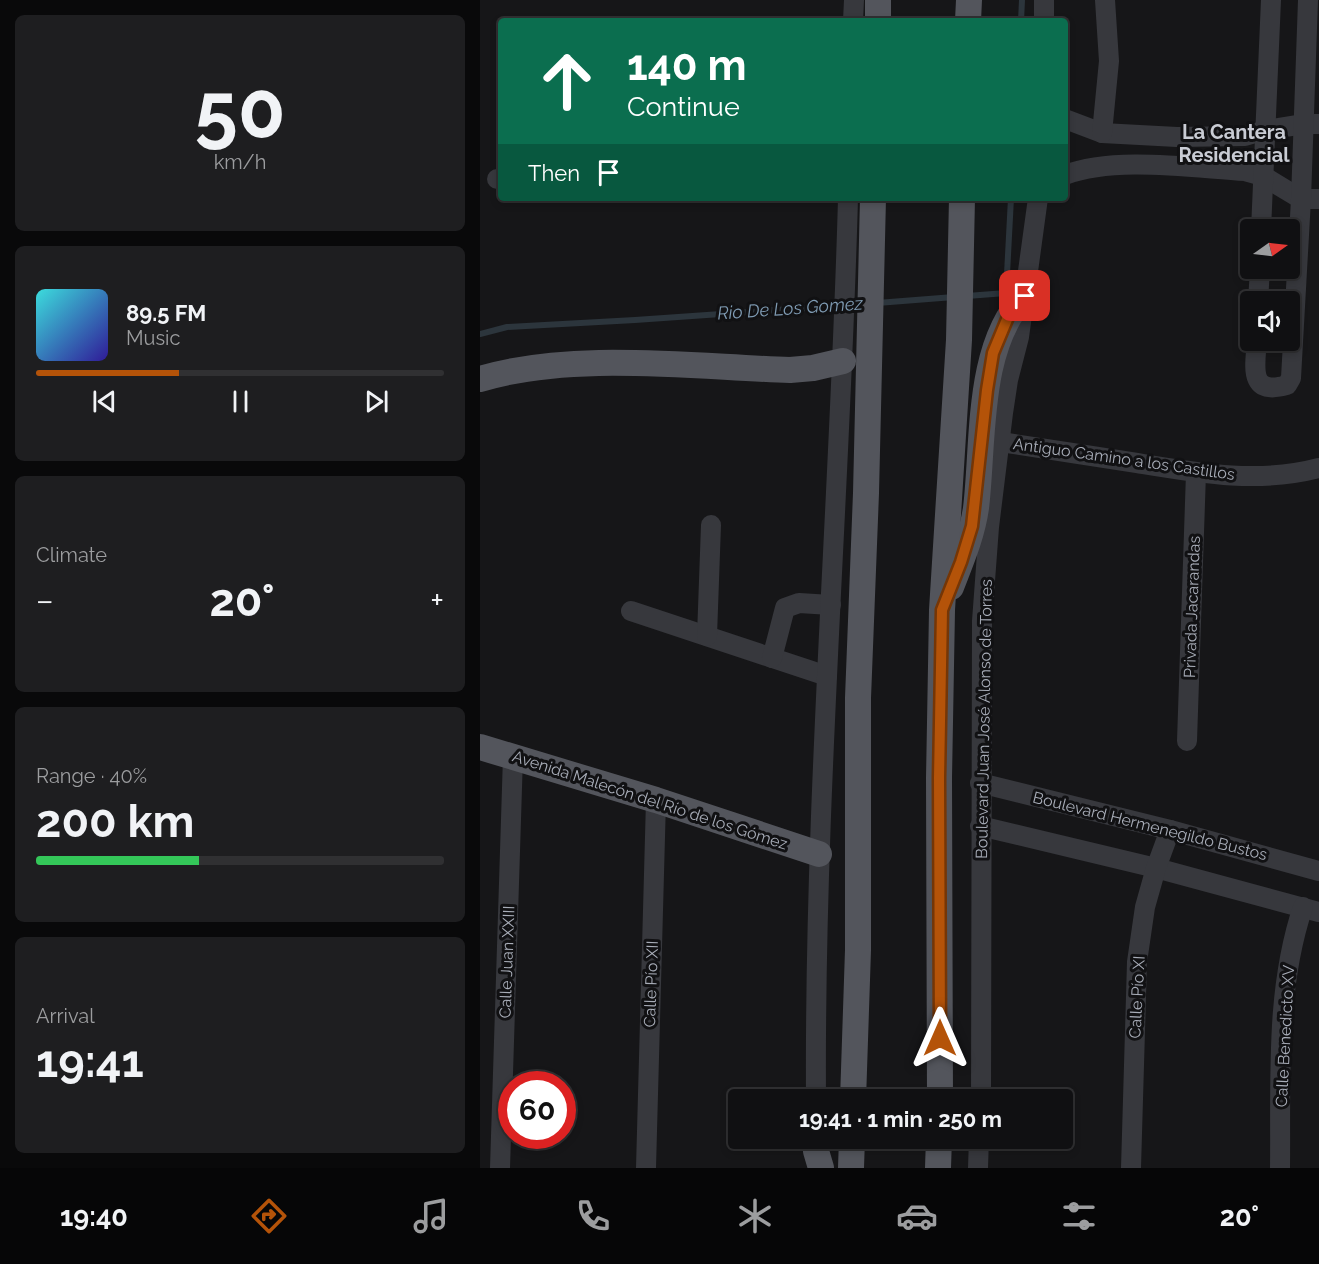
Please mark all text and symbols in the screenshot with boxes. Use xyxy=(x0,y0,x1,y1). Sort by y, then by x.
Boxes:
text: 140 m xyxy=(627,41,747,90)
icon: ahead xyxy=(528,42,606,120)
text: 50 xyxy=(194,65,286,156)
text: Continue xyxy=(627,91,740,122)
district label: La Cantera Residencial xyxy=(1178,120,1290,167)
text: km/h xyxy=(214,150,266,174)
icon: arrive xyxy=(592,156,625,189)
text: Then xyxy=(528,160,580,186)
north arrow xyxy=(1240,219,1300,279)
map controls xyxy=(1240,219,1300,351)
pin xyxy=(999,270,1050,321)
icon: arrive xyxy=(1008,279,1041,312)
button: sound xyxy=(1240,291,1300,351)
water label: Rio De Los Gomez xyxy=(717,292,864,324)
text: 89.5 FM xyxy=(126,300,206,326)
text: Music xyxy=(126,326,180,350)
icon: previous xyxy=(88,385,121,418)
icon: pause xyxy=(224,385,257,418)
icon: next xyxy=(360,385,393,418)
street label: Antiguo Camino a los Castillos xyxy=(1012,434,1236,484)
street label: Privada Jacarandas xyxy=(1180,535,1204,678)
text: Climate xyxy=(36,543,107,567)
text: 20° xyxy=(209,574,275,627)
street label: Boulevard Juan José Alonso de Torres xyxy=(972,579,996,859)
text: − xyxy=(36,581,54,620)
text: + xyxy=(430,581,444,620)
street label: Avenida Malecón del Río de los Gómez xyxy=(510,746,790,854)
text: Range · 40% xyxy=(36,764,147,788)
street label: Boulevard Hermenegildo Bustos xyxy=(1031,788,1269,864)
text: 200 km xyxy=(36,795,194,848)
street label: Calle Juan XXIII xyxy=(496,905,518,1019)
street label: Calle Pío XII xyxy=(640,940,662,1028)
street label: Calle Pío XI xyxy=(1125,955,1149,1039)
street label: Calle Benedicto XV xyxy=(1272,964,1298,1108)
text: Arrival xyxy=(36,1004,95,1028)
position arrow xyxy=(908,1006,972,1070)
text: 19:41 xyxy=(36,1035,144,1088)
speed limit sign: 60 xyxy=(498,1071,576,1149)
text: 19:41 · 1 min · 250 m xyxy=(799,1106,1002,1132)
icon: directions xyxy=(248,1195,290,1237)
icon: music xyxy=(410,1195,452,1237)
icon: phone xyxy=(572,1195,614,1237)
icon: climate xyxy=(734,1195,776,1237)
icon: car xyxy=(896,1195,938,1237)
icon: filters xyxy=(1058,1195,1100,1237)
text: 19:40 xyxy=(60,1201,128,1232)
text: 20° xyxy=(1220,1201,1259,1232)

